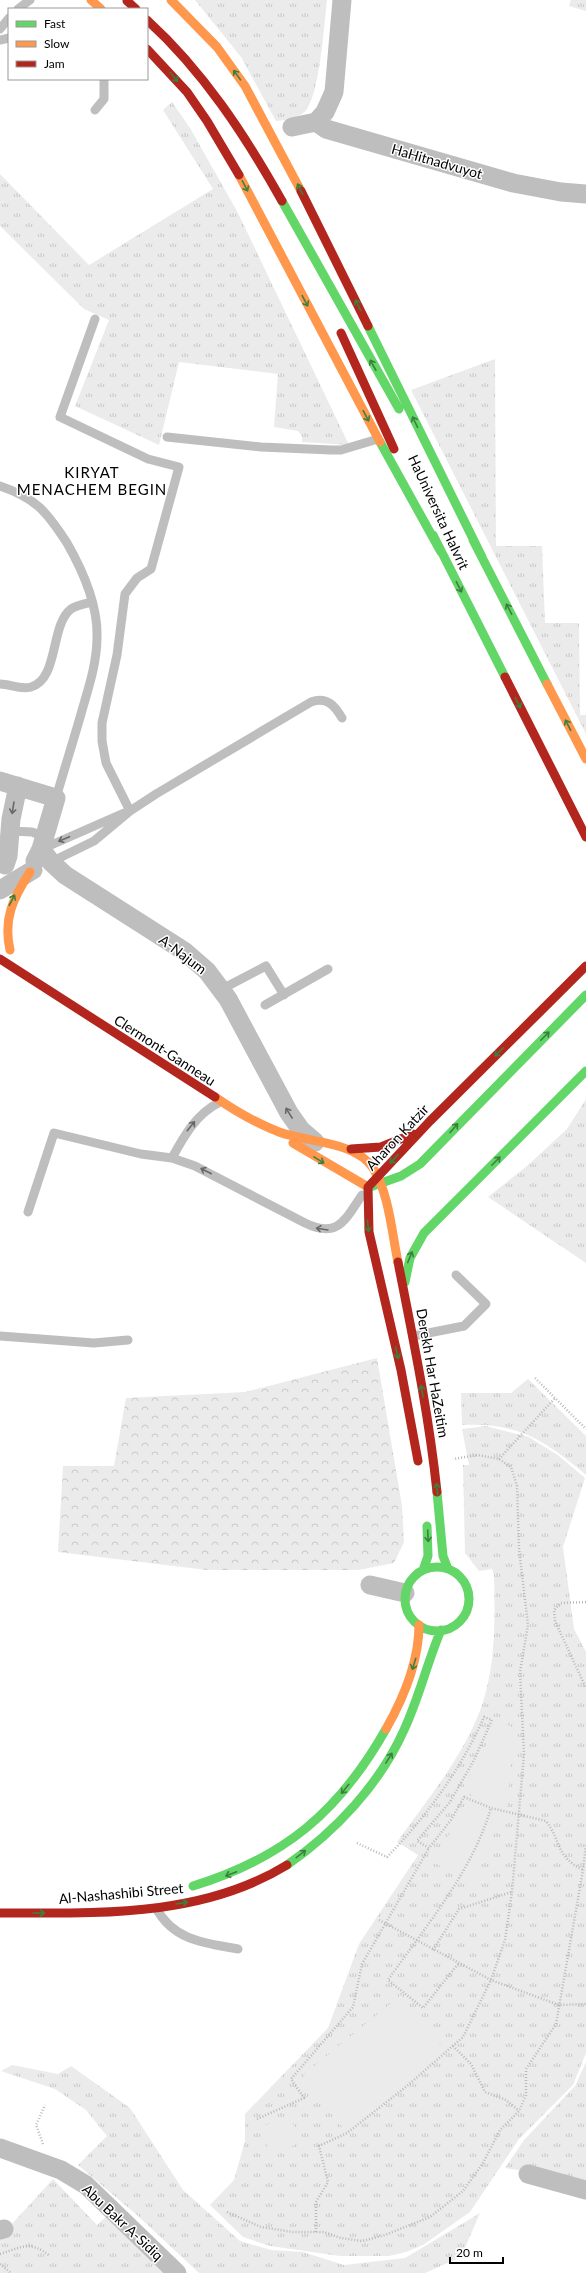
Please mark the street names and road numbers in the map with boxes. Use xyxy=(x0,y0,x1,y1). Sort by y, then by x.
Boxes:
street label: HaHitnadvuyot xyxy=(390,140,484,182)
street label: HaUniversita HaIvrit xyxy=(405,452,473,572)
street label: A-Najum xyxy=(156,931,210,977)
street label: Clermont-Ganneau xyxy=(111,1011,219,1089)
street label: Aharon Katzir xyxy=(362,1100,432,1174)
street label: Derekh Har HaZeitim xyxy=(413,1307,453,1439)
street label: Al-Nashashibi Street xyxy=(58,1879,184,1907)
street label: Abu Bakr A-Sidiq xyxy=(79,2180,167,2264)

